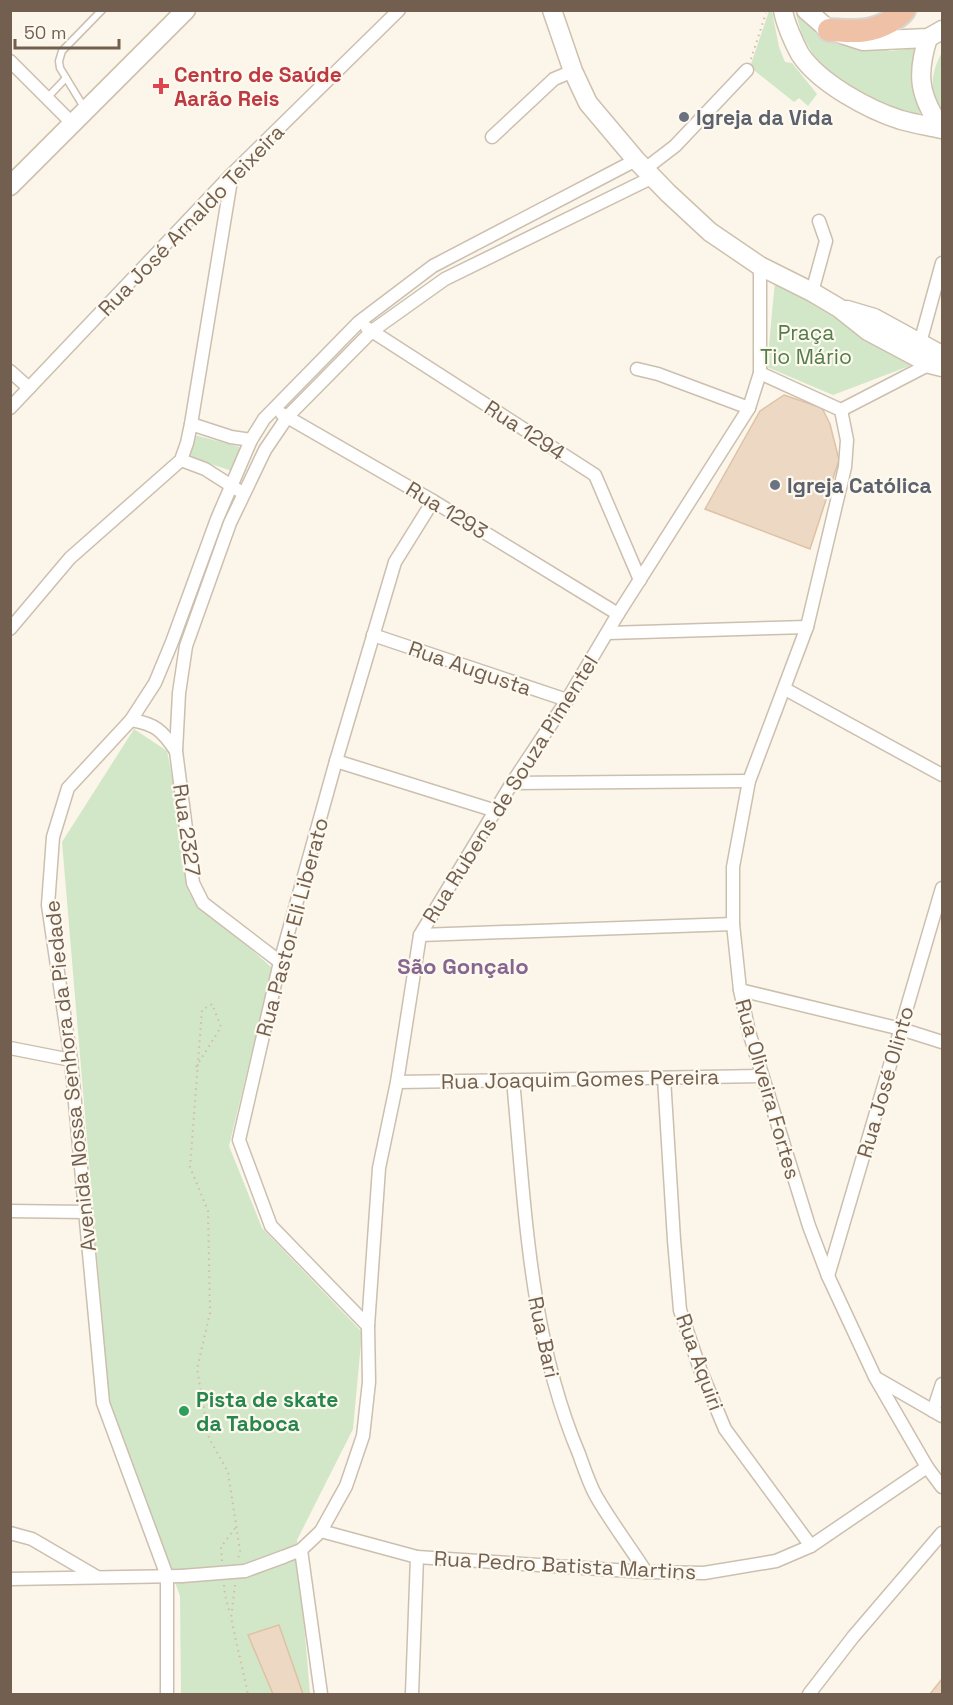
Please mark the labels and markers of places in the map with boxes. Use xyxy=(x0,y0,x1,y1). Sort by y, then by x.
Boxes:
place label: Centro de Saúde Aarão Reis xyxy=(174,61,342,112)
marker: Centro de Saúde Aarão Reis xyxy=(152,77,170,95)
place label: Igreja da Vida xyxy=(696,104,833,131)
marker: Igreja da Vida xyxy=(677,110,691,124)
place label: Igreja Católica xyxy=(787,472,932,499)
marker: Igreja Católica xyxy=(768,478,782,492)
place label: Pista de skate da Taboca xyxy=(196,1386,338,1437)
marker: Pista de skate da Taboca xyxy=(177,1404,191,1418)

